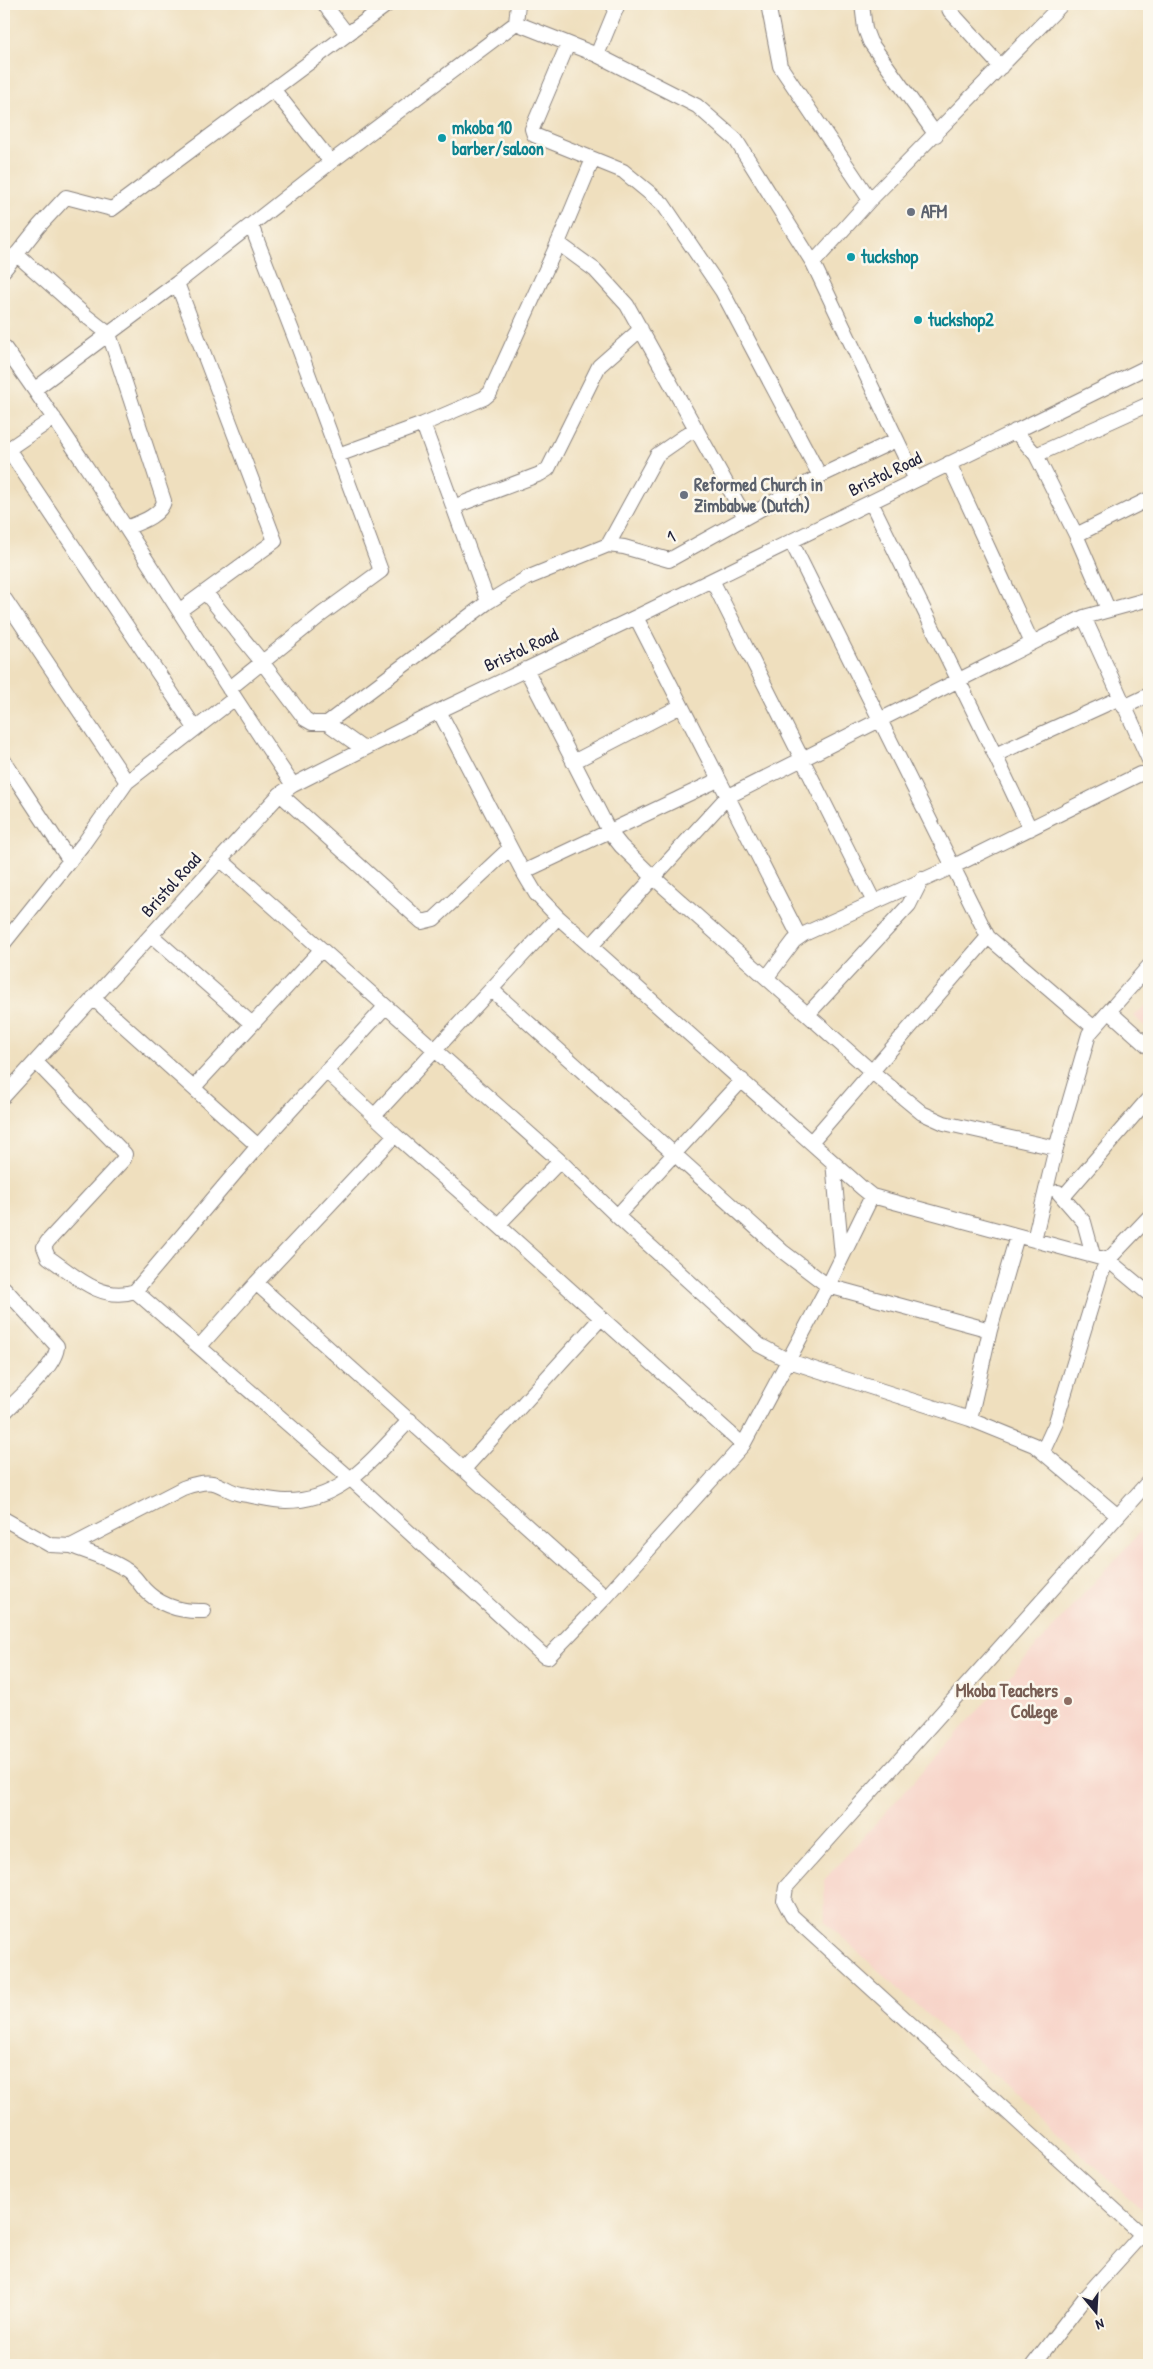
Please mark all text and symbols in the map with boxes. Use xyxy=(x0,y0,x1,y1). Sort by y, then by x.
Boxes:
place label: mkoba 10 barber/saloon xyxy=(452,115,544,161)
marker: mkoba 10 barber/saloon xyxy=(436,132,448,144)
place label: AFM xyxy=(921,199,948,224)
marker: AFM xyxy=(905,206,917,218)
place label: tuckshop xyxy=(860,244,919,270)
marker: tuckshop xyxy=(845,251,857,263)
place label: tuckshop2 xyxy=(927,307,994,333)
marker: tuckshop2 xyxy=(912,314,924,326)
street label: Bristol Road xyxy=(844,445,926,502)
place label: Reformed Church in Zimbabwe (Dutch) xyxy=(694,472,823,518)
marker: Reformed Church in Zimbabwe (Dutch) xyxy=(678,489,690,501)
street label: 1 xyxy=(662,524,680,549)
street label: Bristol Road xyxy=(480,622,562,678)
street label: Bristol Road xyxy=(135,847,206,922)
place label: Mkoba Teachers College xyxy=(956,1678,1059,1725)
marker: Mkoba Teachers College xyxy=(1062,1695,1074,1707)
north arrow xyxy=(1070,2286,1120,2336)
text: N xyxy=(1093,2315,1107,2335)

